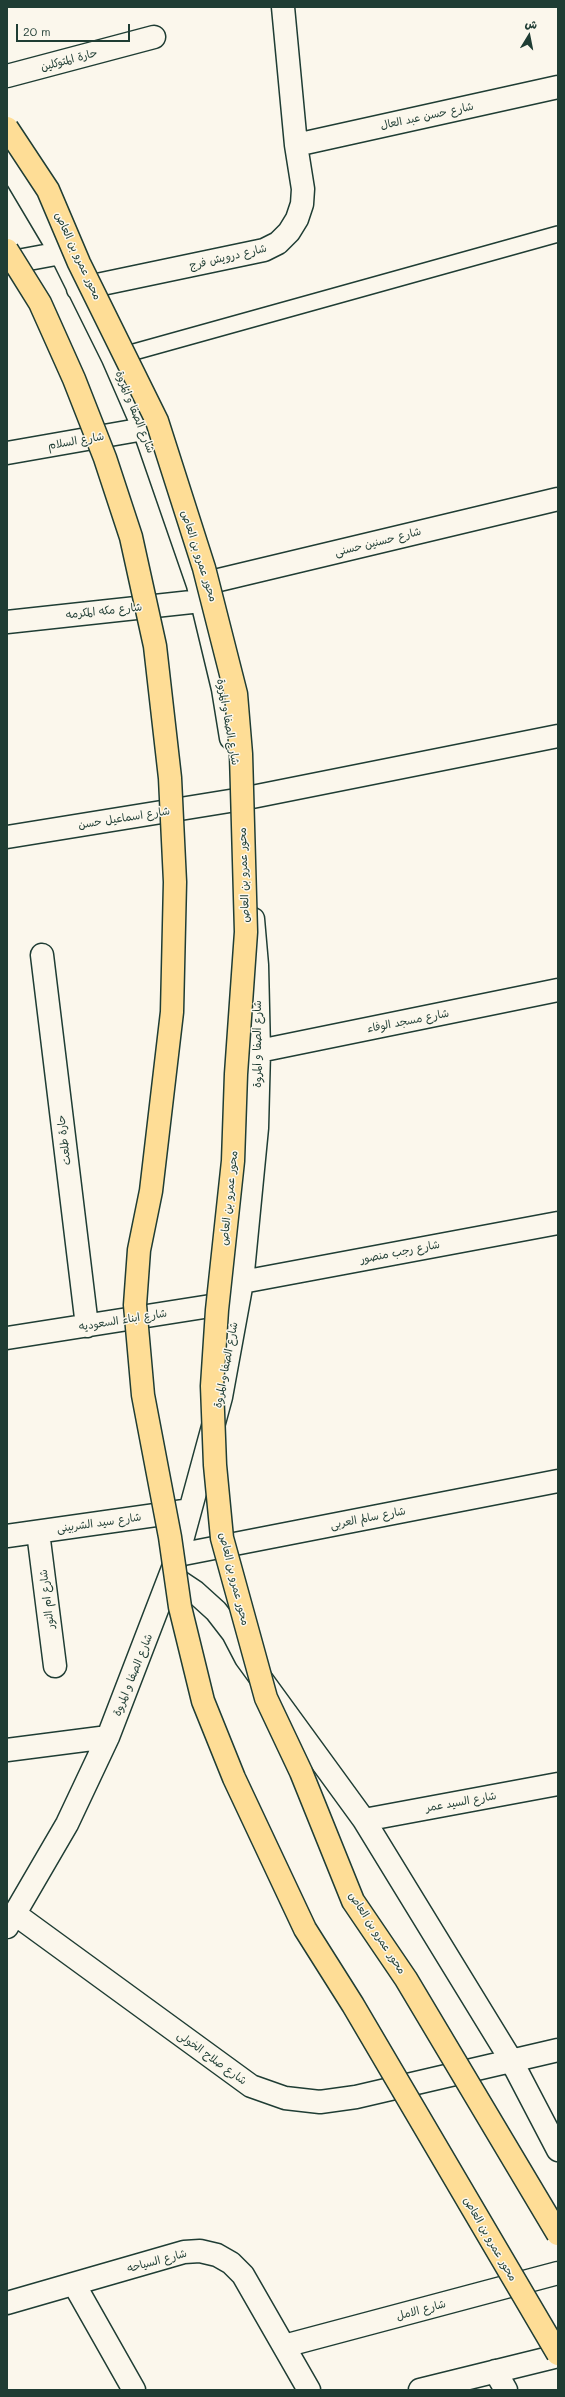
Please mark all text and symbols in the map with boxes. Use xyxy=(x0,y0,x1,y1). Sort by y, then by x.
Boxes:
text: ش xyxy=(524,15,538,32)
scale bar xyxy=(18,16,132,42)
north arrow xyxy=(509,16,549,56)
text: 20 m xyxy=(23,23,51,39)
street label: حارة المتوكلين xyxy=(39,46,99,74)
street label: شارع حسن عبد العال xyxy=(379,100,475,132)
street label: محور عمرو بن العاص xyxy=(52,210,104,302)
street label: شارع درويش فرج xyxy=(188,242,268,272)
street label: شارع الصفا و المروة xyxy=(112,369,158,455)
street label: شارع السلام xyxy=(47,430,105,452)
street label: محور عمرو بن العاص xyxy=(178,509,220,603)
street label: شارع حسنين حسنى xyxy=(333,525,423,559)
street label: شارع مكه المكرمه xyxy=(65,600,143,622)
street label: شارع الصفا و المروة xyxy=(214,678,242,766)
street label: شارع اسماعيل حسن xyxy=(77,804,171,832)
street label: محور عمرو بن العاص xyxy=(236,827,252,923)
street label: شارع الصفا و المروة xyxy=(251,1000,265,1088)
street label: شارع مسجد الوفاء xyxy=(366,1007,450,1035)
street label: حارة طلعت xyxy=(54,1114,74,1166)
street label: محور عمرو بن العاص xyxy=(217,1150,241,1246)
street label: شارع رجب منصور xyxy=(359,1238,441,1266)
street label: شارع ابناء السعوديه xyxy=(78,1307,168,1333)
street label: شارع الصفا و المروة xyxy=(211,1321,241,1409)
street label: شارع سالم العربى xyxy=(329,1504,407,1532)
street label: شارع سيد الشربينى xyxy=(56,1511,142,1535)
street label: محور عمرو بن العاص xyxy=(216,1531,252,1627)
street label: شارع ام النور xyxy=(37,1569,57,1629)
street label: شارع الصفا و المروة xyxy=(110,1632,156,1718)
street label: شارع السيد عمر xyxy=(424,1789,498,1815)
street label: محور عمرو بن العاص xyxy=(346,1889,408,1977)
street label: شارع صلاح الخولى xyxy=(175,2028,249,2088)
street label: محور عمرو بن العاص xyxy=(460,2194,520,2284)
street label: شارع السياحه xyxy=(126,2247,188,2275)
street label: شارع الامل xyxy=(395,2297,447,2323)

